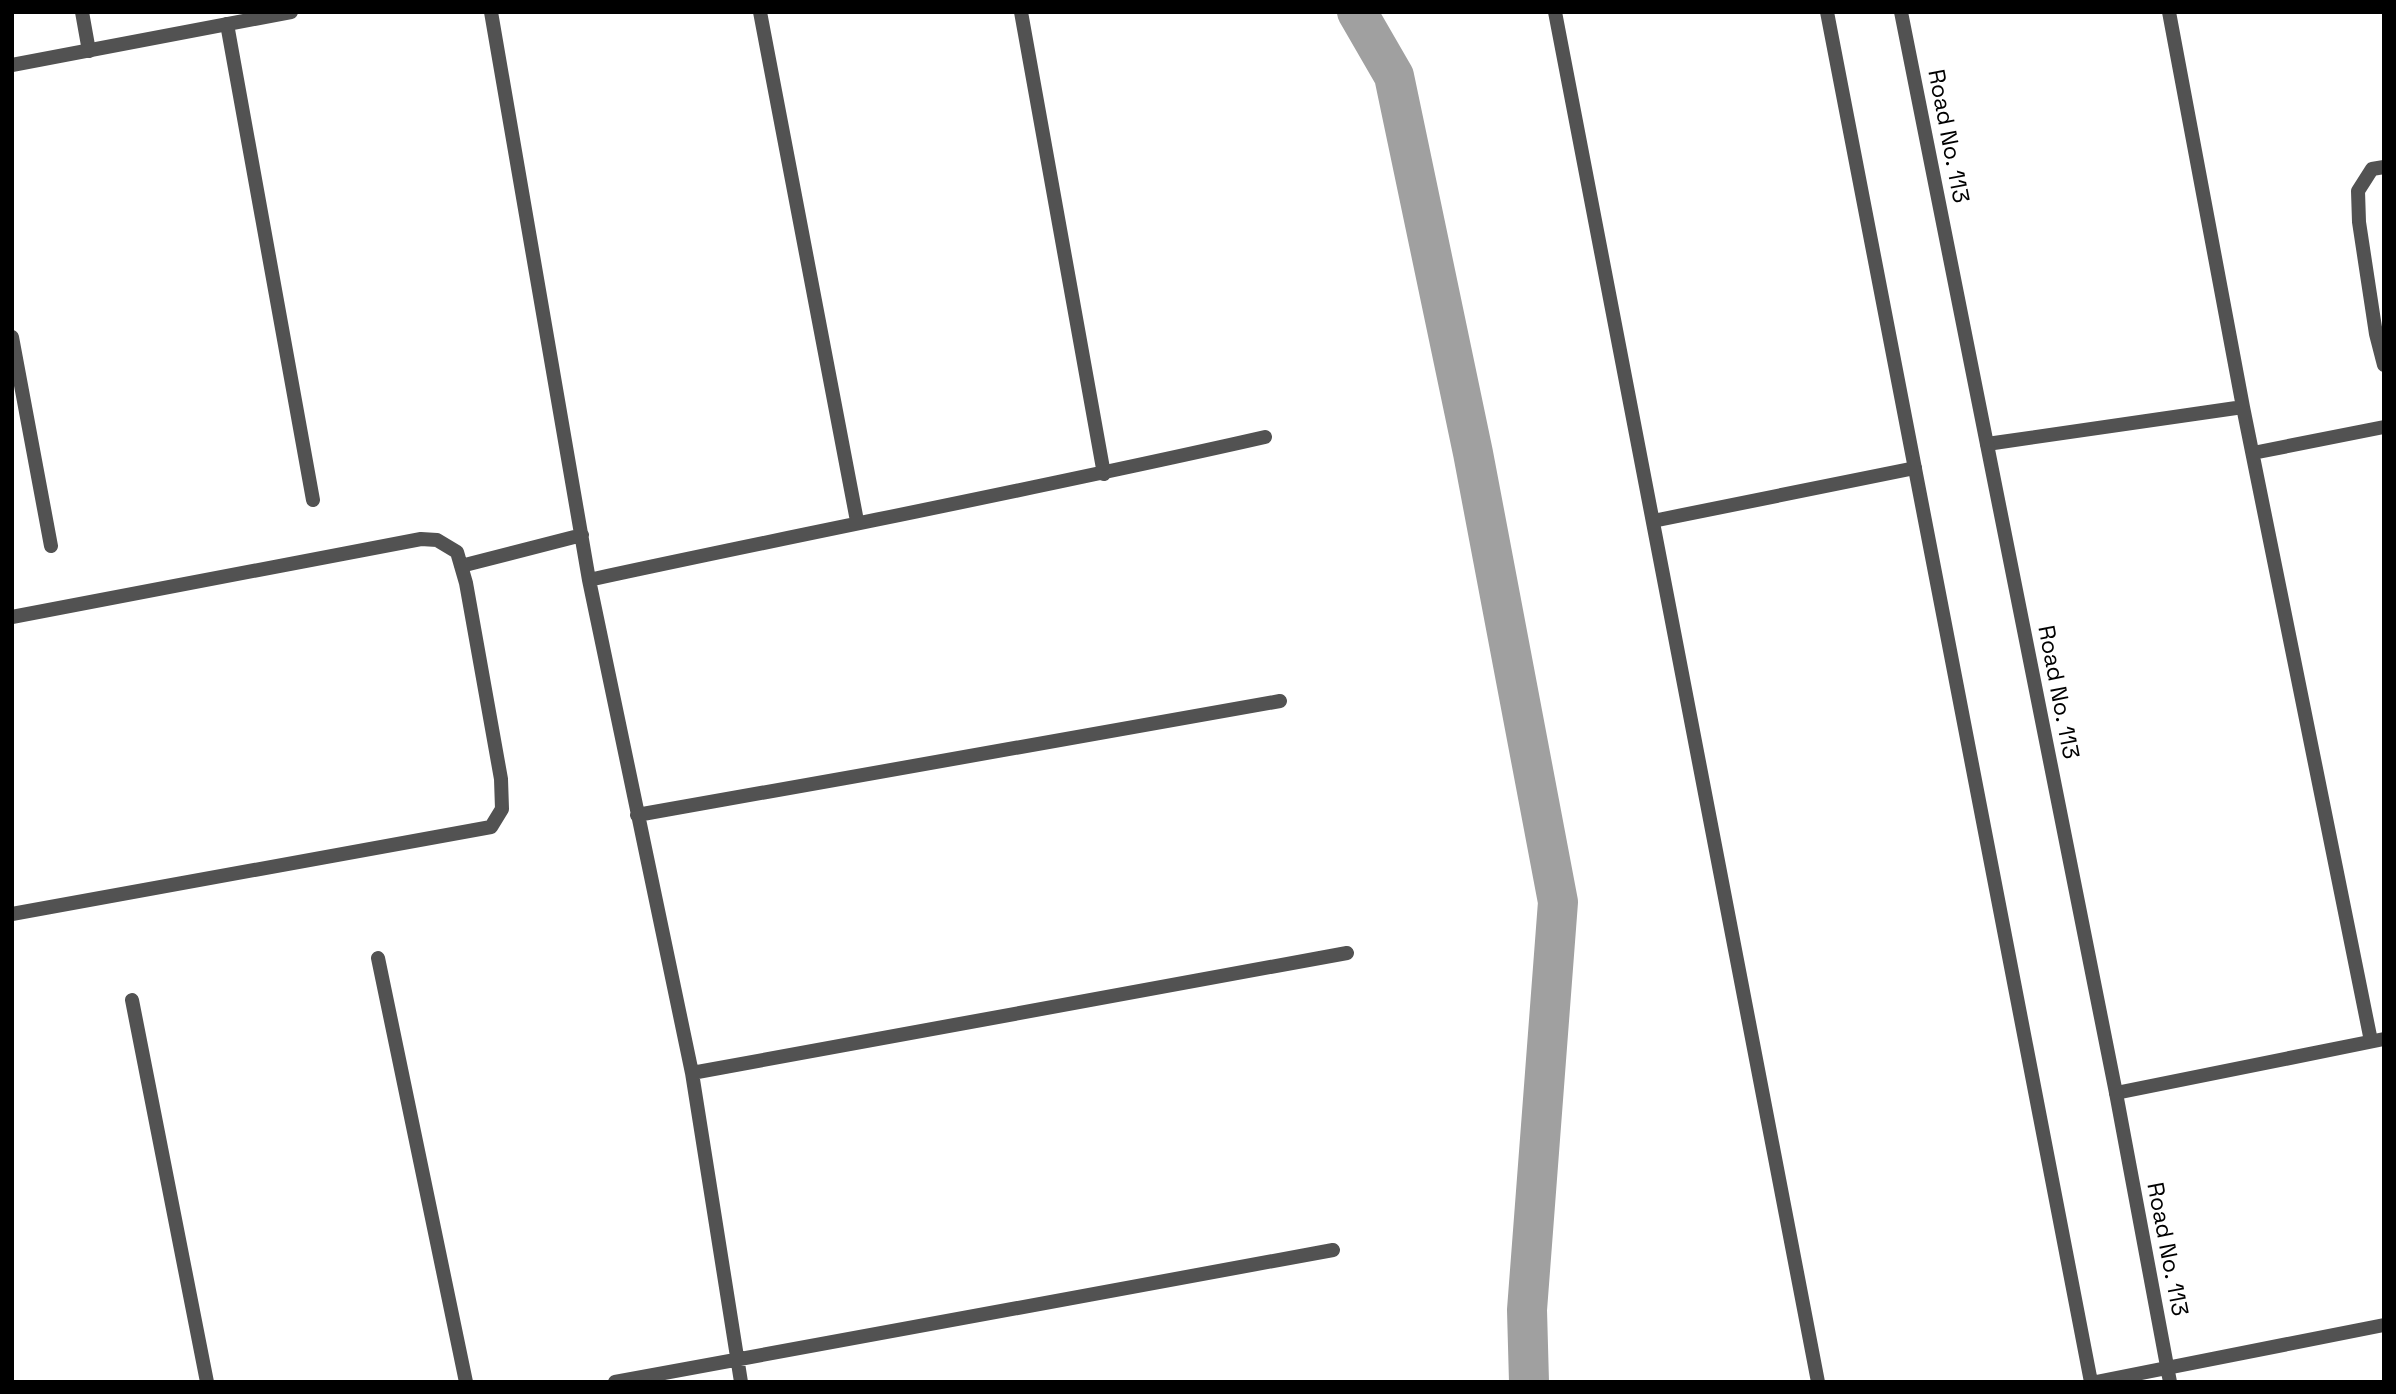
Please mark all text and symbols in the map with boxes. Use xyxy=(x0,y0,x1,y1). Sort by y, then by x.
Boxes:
street label: Road No. 113 xyxy=(1921,66,1977,206)
street label: Road No. 113 xyxy=(2031,622,2087,762)
street label: Road No. 113 xyxy=(2140,1179,2196,1319)

